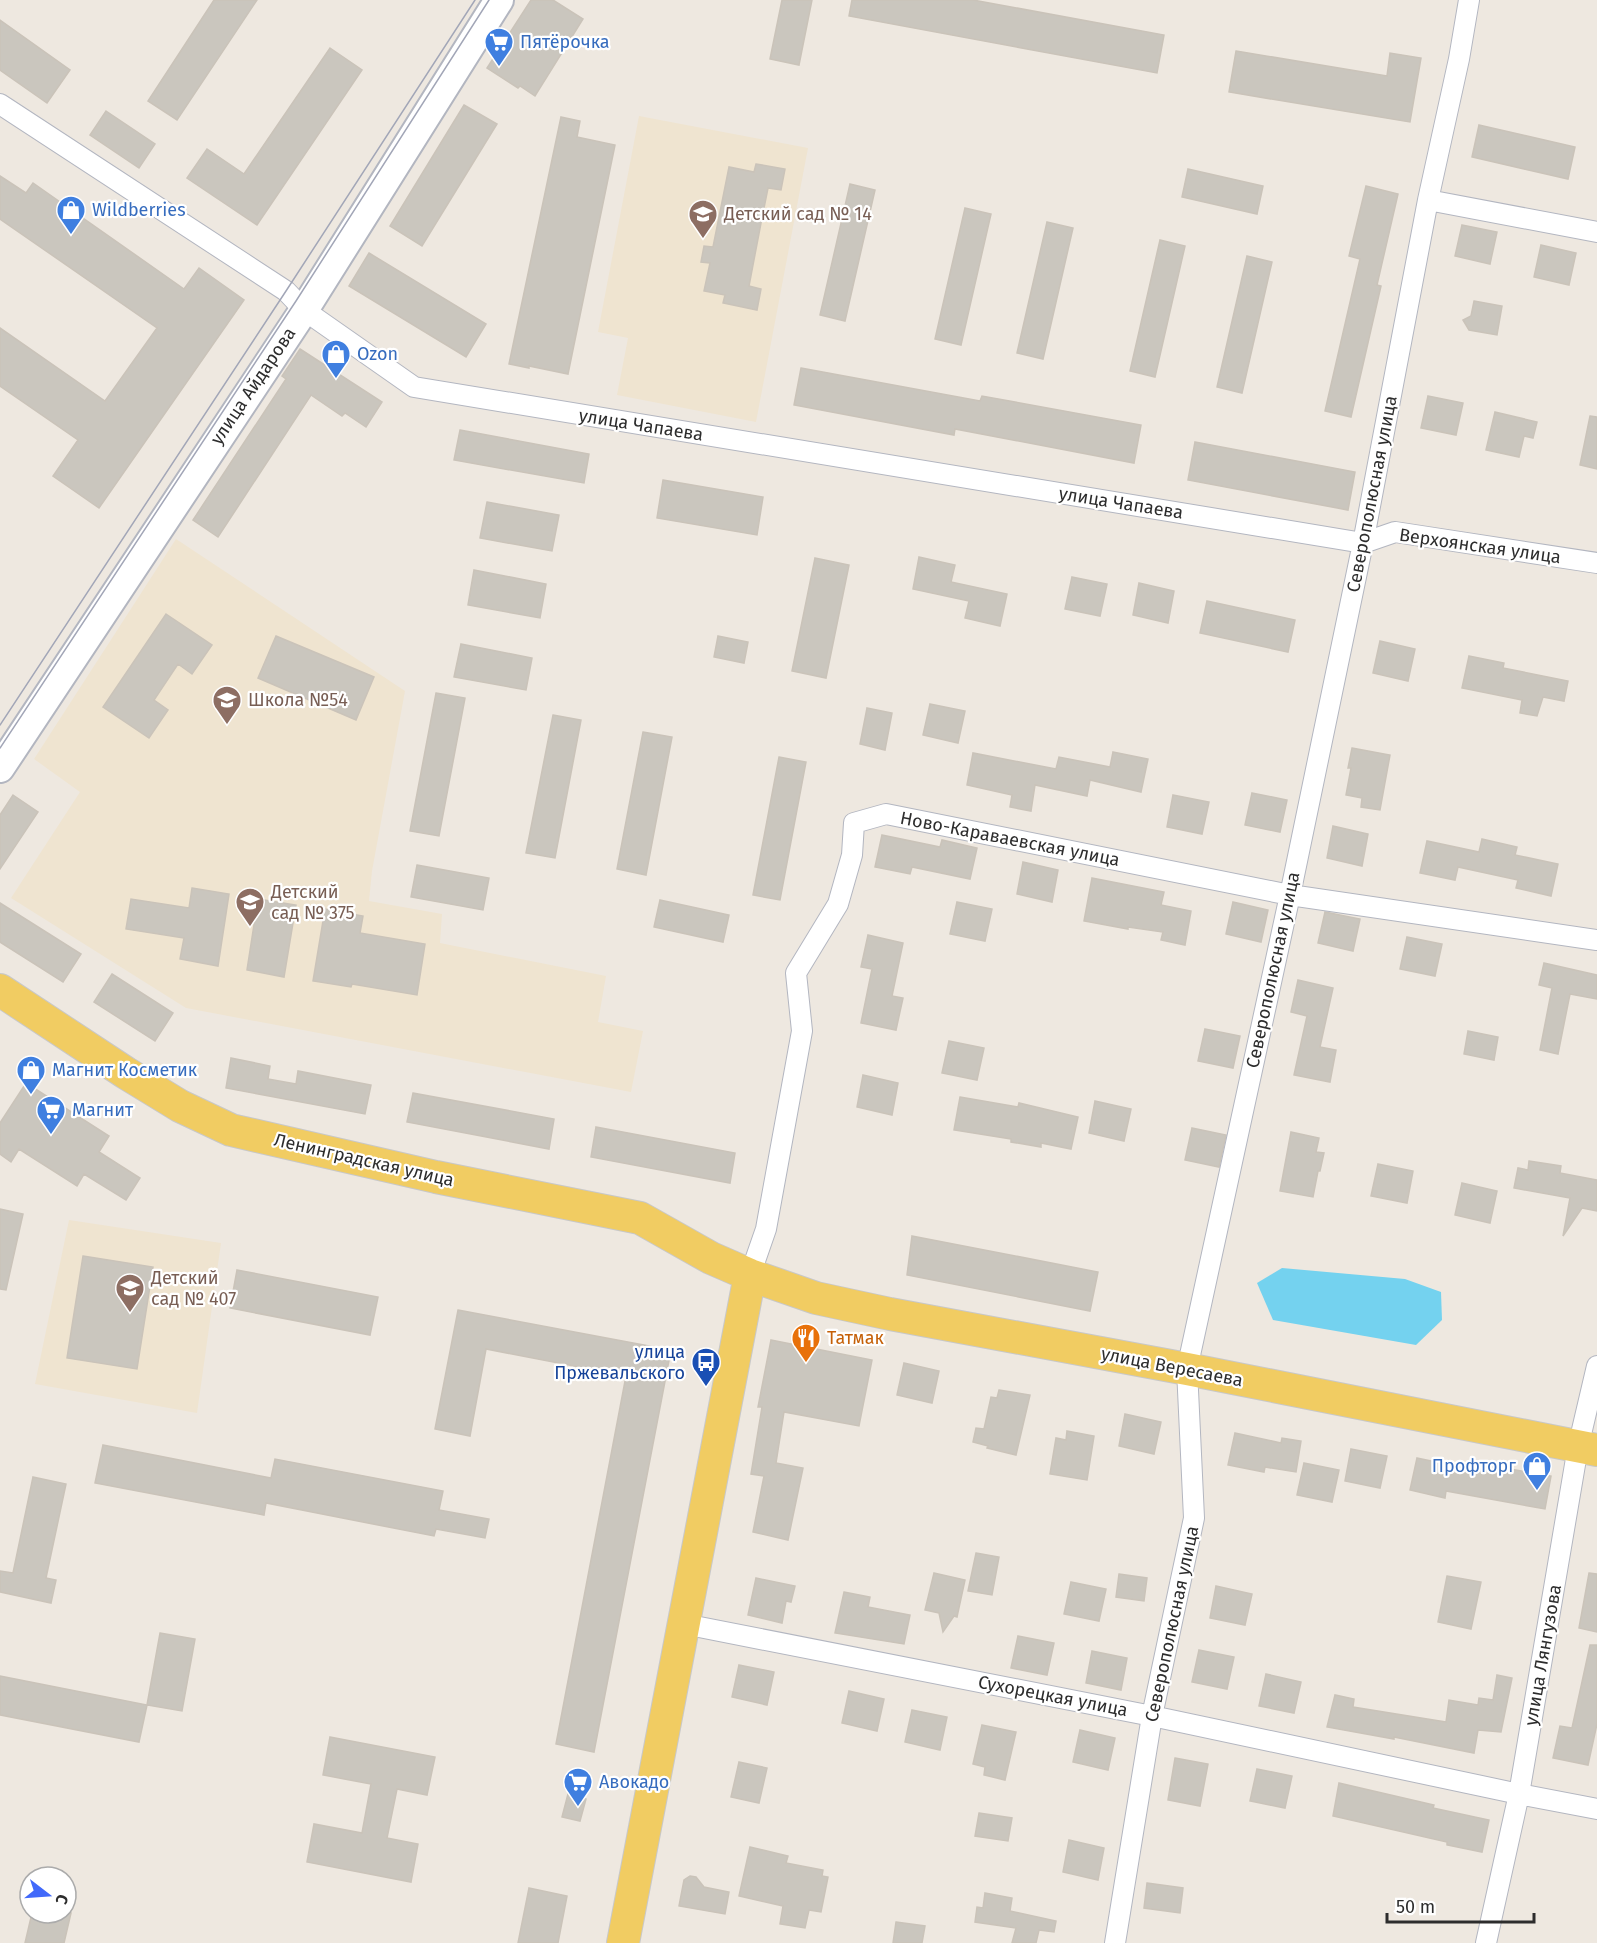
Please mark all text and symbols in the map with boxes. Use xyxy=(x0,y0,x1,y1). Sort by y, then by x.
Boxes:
supermarket icon: Пятёрочка xyxy=(483,26,515,68)
place label: Пятёрочка xyxy=(520,31,610,53)
shop icon: Wildberries xyxy=(55,194,87,236)
school or university icon: Детский сад № 14 xyxy=(687,198,719,240)
place label: Wildberries xyxy=(92,199,186,221)
place label: Детский сад № 14 xyxy=(723,203,872,225)
street label: улица Айдарова xyxy=(206,323,300,449)
shop icon: Ozon xyxy=(320,338,352,380)
place label: Ozon xyxy=(357,343,398,365)
street label: Северополюсная улица xyxy=(1342,394,1402,594)
street label: улица Чапаева xyxy=(577,404,705,446)
street label: улица Чапаева xyxy=(1057,482,1185,524)
street label: Верхоянская улица xyxy=(1398,524,1562,568)
school or university icon: Школа №54 xyxy=(211,684,243,726)
place label: Школа №54 xyxy=(248,689,348,711)
street label: Ново-Караваевская улица xyxy=(898,807,1122,871)
street label: Северополюсная улица xyxy=(1241,870,1305,1070)
place label: Детский сад № 375 xyxy=(270,881,355,924)
school or university icon: Детский сад № 375 xyxy=(234,886,266,928)
shop icon: Магнит Косметик xyxy=(15,1054,47,1096)
place label: Магнит Косметик xyxy=(52,1059,198,1081)
supermarket icon: Магнит xyxy=(35,1094,67,1136)
place label: Магнит xyxy=(72,1099,134,1121)
street label: Ленинградская улица xyxy=(272,1129,456,1191)
place label: Детский сад № 407 xyxy=(150,1267,236,1310)
school or university icon: Детский сад № 407 xyxy=(114,1272,146,1314)
restaurant icon: Татмак xyxy=(790,1322,822,1364)
place label: Татмак xyxy=(827,1327,884,1349)
place label: улица Пржевальского xyxy=(554,1341,685,1384)
street label: улица Вересаева xyxy=(1099,1342,1245,1392)
bus stop icon: улица Пржевальского xyxy=(690,1346,722,1388)
shop icon: Профторг xyxy=(1521,1450,1553,1492)
place label: Профторг xyxy=(1432,1455,1516,1477)
street label: Северополюсная улица xyxy=(1140,1524,1204,1724)
street label: улица Лянгузова xyxy=(1520,1583,1566,1727)
street label: Сухорецкая улица xyxy=(976,1671,1130,1721)
supermarket icon: Авокадо xyxy=(562,1766,594,1808)
place label: Авокадо xyxy=(599,1771,669,1793)
north arrow xyxy=(18,1865,78,1925)
scale bar xyxy=(1387,1886,1534,1924)
text: С xyxy=(51,1892,72,1907)
text: 50 m xyxy=(1396,1896,1435,1918)

